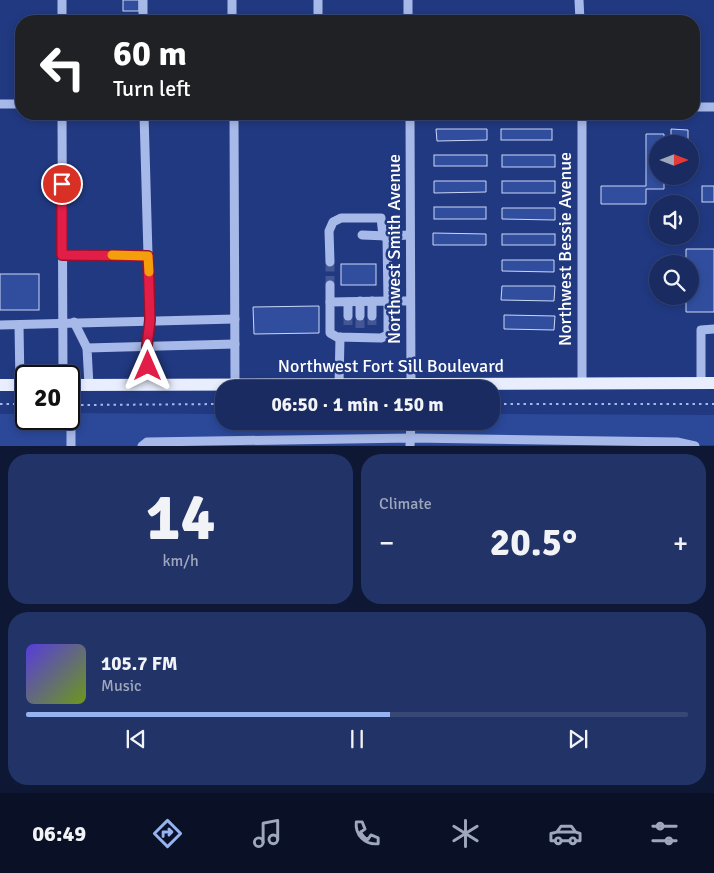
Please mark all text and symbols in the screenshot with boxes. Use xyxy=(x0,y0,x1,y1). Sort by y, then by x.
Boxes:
text: 60 m xyxy=(113,32,187,75)
icon: left xyxy=(30,35,95,100)
text: Turn left xyxy=(113,75,191,102)
north arrow xyxy=(649,135,699,185)
map controls xyxy=(649,135,699,305)
street label: Northwest Bessie Avenue xyxy=(554,152,576,346)
street label: Northwest Smith Avenue xyxy=(383,154,405,344)
pin xyxy=(41,163,83,205)
icon: arrive xyxy=(48,170,76,198)
button: sound xyxy=(649,195,699,245)
button: search xyxy=(649,255,699,305)
position arrow xyxy=(121,339,173,391)
street label: Northwest Fort Sill Boulevard xyxy=(278,355,504,377)
speed limit sign: 20 xyxy=(15,365,80,430)
text: 06:50 · 1 min · 150 m xyxy=(271,393,444,417)
text: 14 xyxy=(145,478,216,558)
text: Climate xyxy=(379,494,432,514)
text: 20.5° xyxy=(490,519,577,566)
text: − xyxy=(379,526,394,560)
text: + xyxy=(673,526,688,560)
text: km/h xyxy=(162,551,199,571)
text: 105.7 FM xyxy=(101,652,178,676)
text: Music xyxy=(101,676,142,696)
icon: previous xyxy=(122,725,150,753)
icon: pause xyxy=(343,725,371,753)
icon: next xyxy=(564,725,592,753)
icon: directions xyxy=(150,816,185,851)
icon: music xyxy=(250,816,285,851)
icon: phone xyxy=(349,816,384,851)
icon: climate xyxy=(448,816,483,851)
icon: car xyxy=(548,816,583,851)
icon: filters xyxy=(647,816,682,851)
text: 06:49 xyxy=(32,820,86,847)

